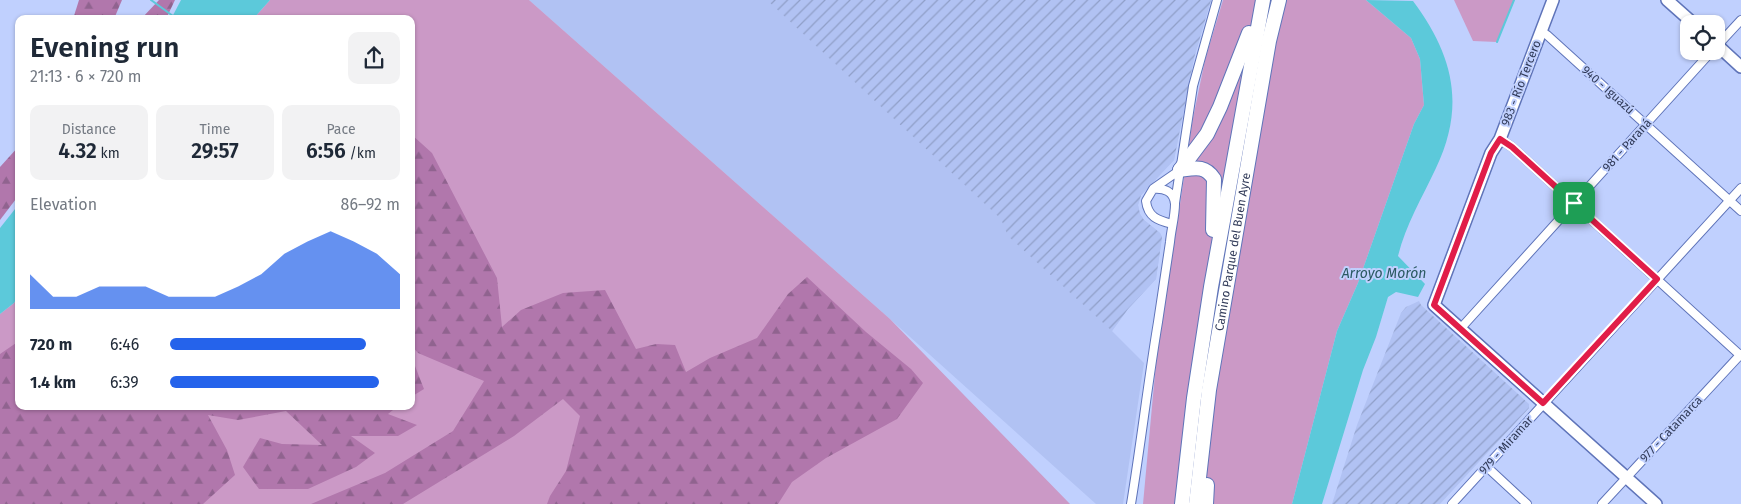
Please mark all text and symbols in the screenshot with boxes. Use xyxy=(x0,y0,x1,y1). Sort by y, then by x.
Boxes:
map controls xyxy=(1680,15,1725,60)
button: locate xyxy=(1680,15,1725,60)
text: Evening run xyxy=(30,31,179,64)
button: share xyxy=(348,32,400,84)
street label: 983 - Río Tercero xyxy=(1498,38,1544,128)
street label: 940 - Iguazú xyxy=(1579,63,1637,117)
text: 21:13 · 6 × 720 m xyxy=(30,67,142,86)
street label: 981 - Paraná xyxy=(1600,116,1654,174)
text: Distance xyxy=(62,121,116,138)
text: Time xyxy=(200,121,230,138)
text: Pace xyxy=(326,121,356,138)
text: 4.32 xyxy=(58,138,97,164)
text: 29:57 xyxy=(191,138,239,164)
text: 6:56 xyxy=(306,138,346,164)
text: km xyxy=(97,145,120,162)
text: /km xyxy=(346,145,376,162)
street label: Camino Parque del Buen Ayre xyxy=(1212,172,1253,332)
pin xyxy=(1553,182,1595,224)
icon: arrive xyxy=(1560,189,1588,217)
text: Elevation xyxy=(30,195,97,214)
text: 86–92 m xyxy=(341,195,400,214)
water label: Arroyo Morón xyxy=(1341,265,1426,282)
text: 720 m xyxy=(30,335,72,354)
text: 6:46 xyxy=(110,335,139,354)
text: 1.4 km xyxy=(30,373,76,392)
text: 6:39 xyxy=(110,373,139,392)
street label: 977 - Catamarca xyxy=(1637,393,1705,465)
street label: 979 - Miramar xyxy=(1476,413,1536,477)

